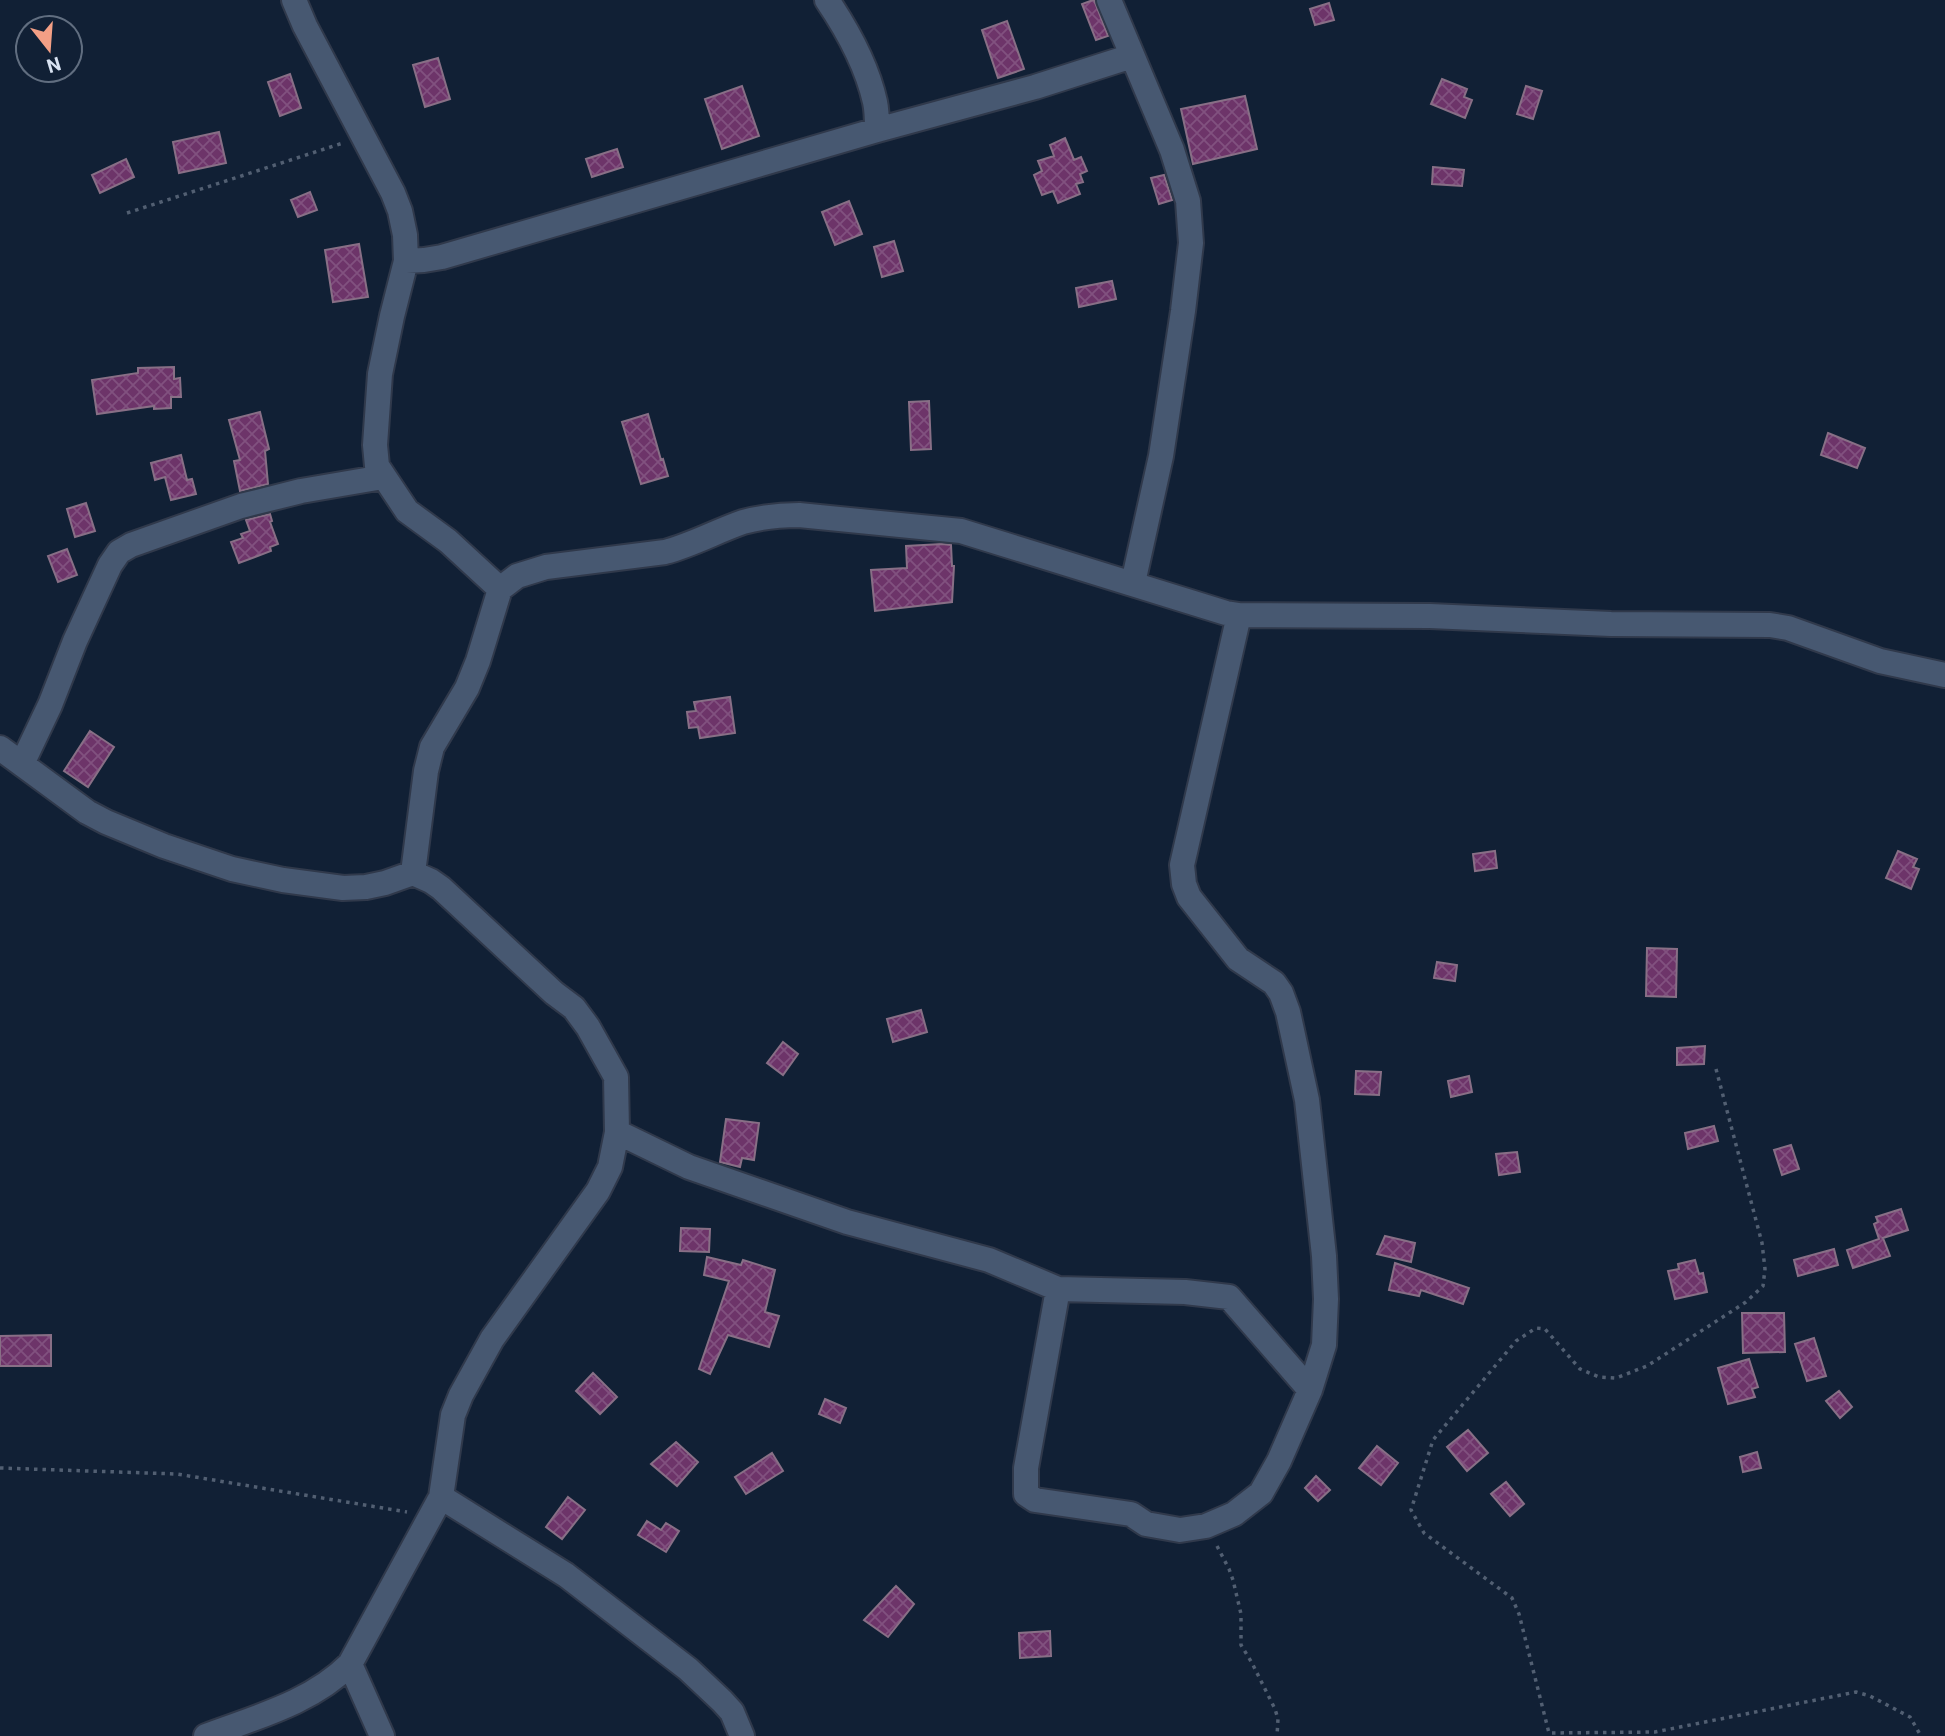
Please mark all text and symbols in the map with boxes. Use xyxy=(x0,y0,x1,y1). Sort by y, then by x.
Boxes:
north arrow xyxy=(14,14,84,84)
text: N xyxy=(44,52,64,78)

